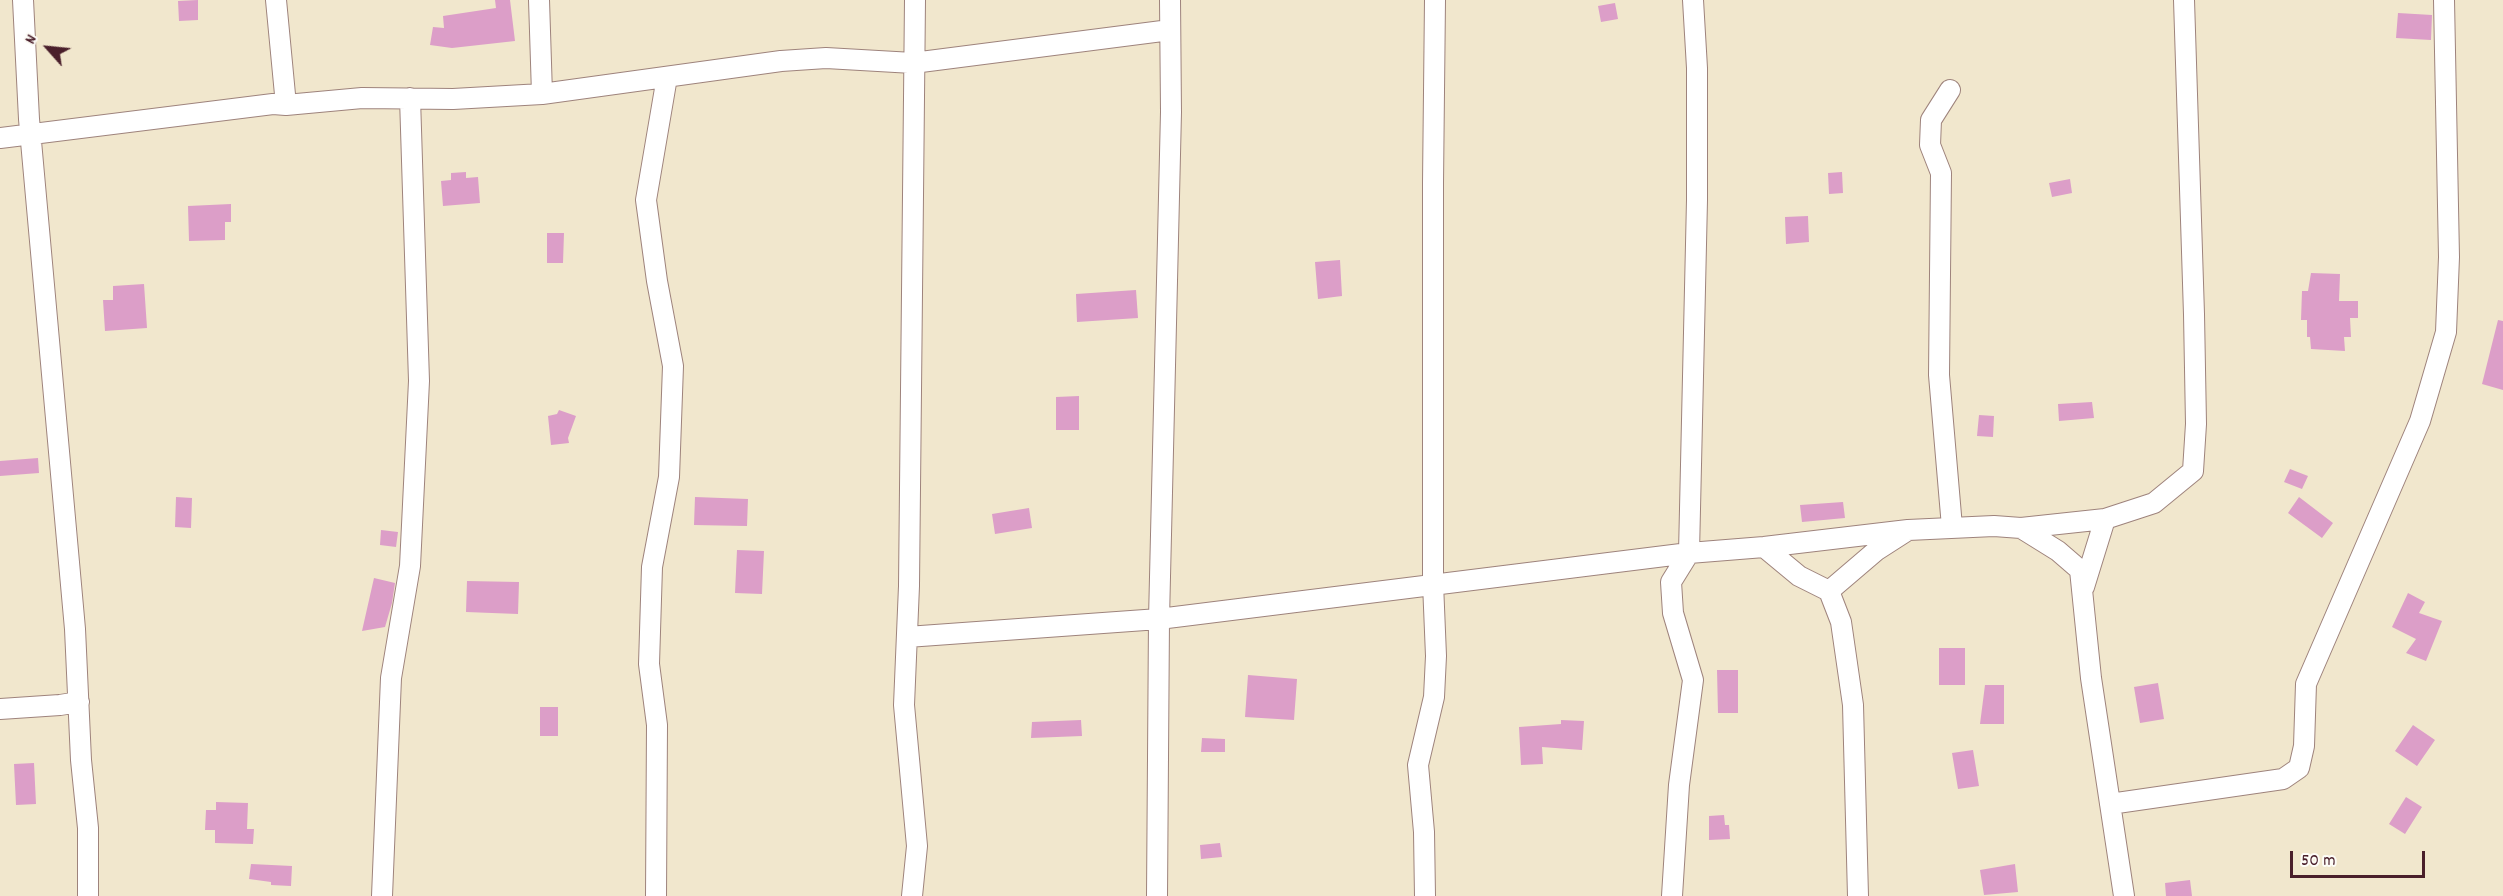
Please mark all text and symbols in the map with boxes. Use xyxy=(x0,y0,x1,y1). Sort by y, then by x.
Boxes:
north arrow xyxy=(18,18,78,78)
text: N xyxy=(19,31,44,48)
scale bar xyxy=(2293,839,2428,877)
text: 50 m xyxy=(2301,849,2336,874)

